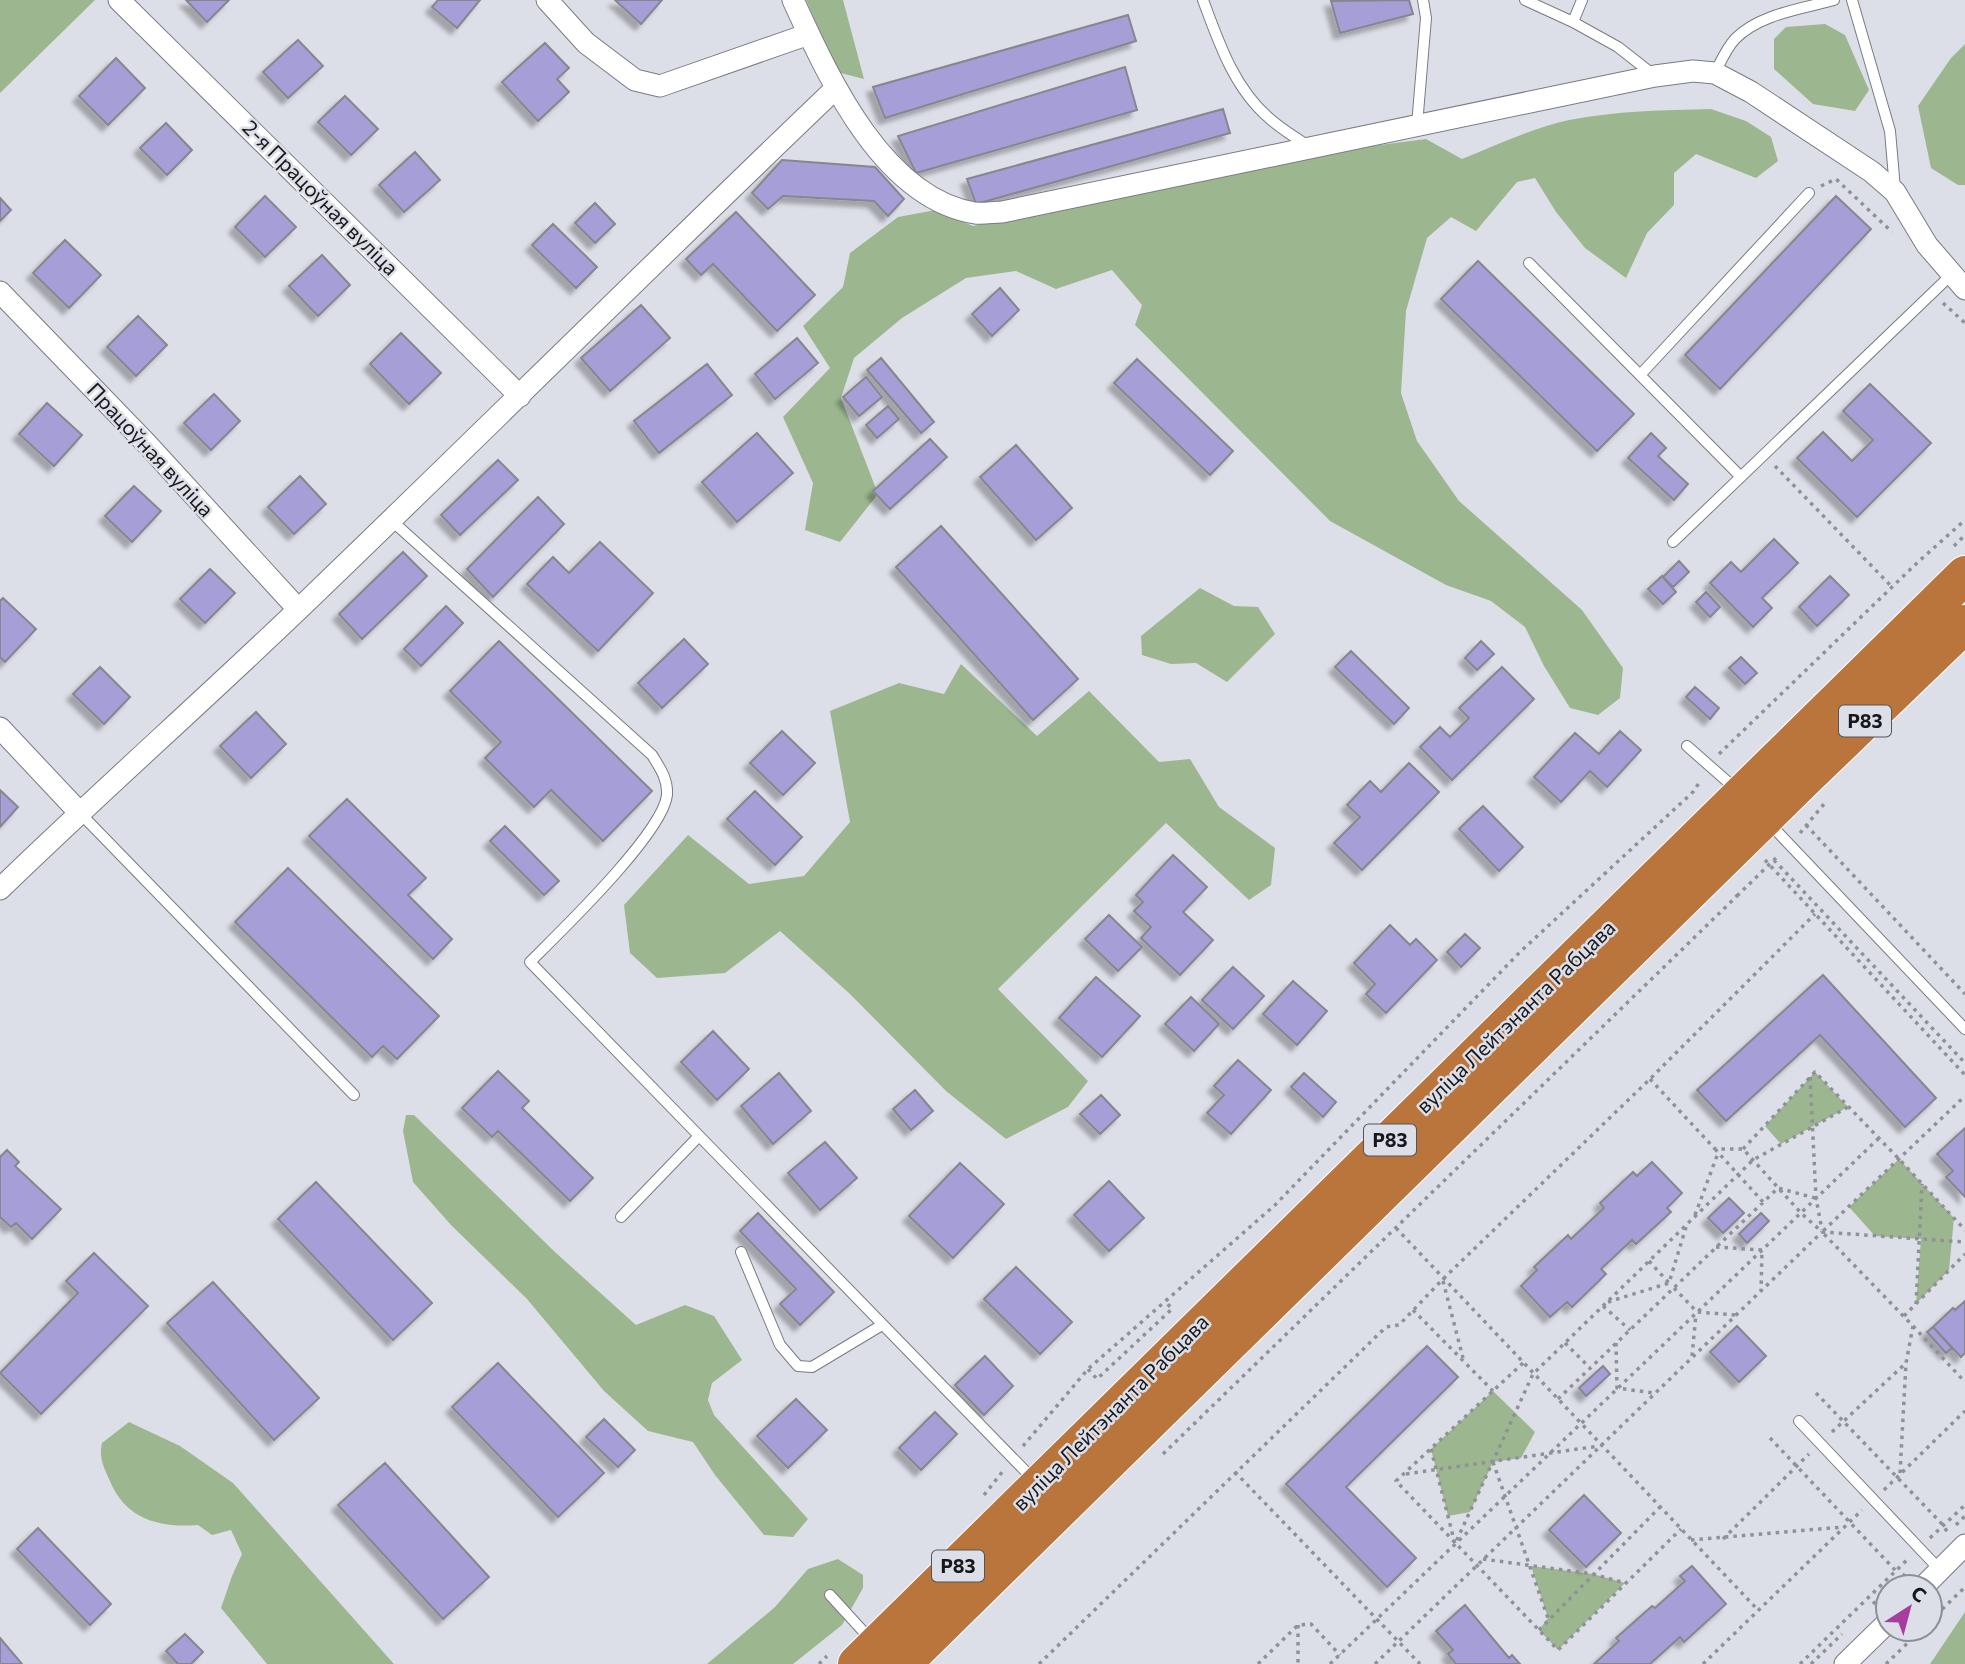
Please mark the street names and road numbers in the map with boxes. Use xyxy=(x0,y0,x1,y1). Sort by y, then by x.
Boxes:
street label: 2-я Працоўная вуліца xyxy=(238,114,404,280)
street label: Працоўная вуліца xyxy=(83,377,220,521)
road number: Р83 xyxy=(1839,706,1891,736)
street label: вуліца Лейтэнанта Рабцава xyxy=(1410,914,1620,1118)
road number: Р83 xyxy=(1364,1124,1416,1156)
street label: вуліца Лейтэнанта Рабцава xyxy=(1007,1309,1213,1515)
road number: Р83 xyxy=(932,1550,984,1582)

